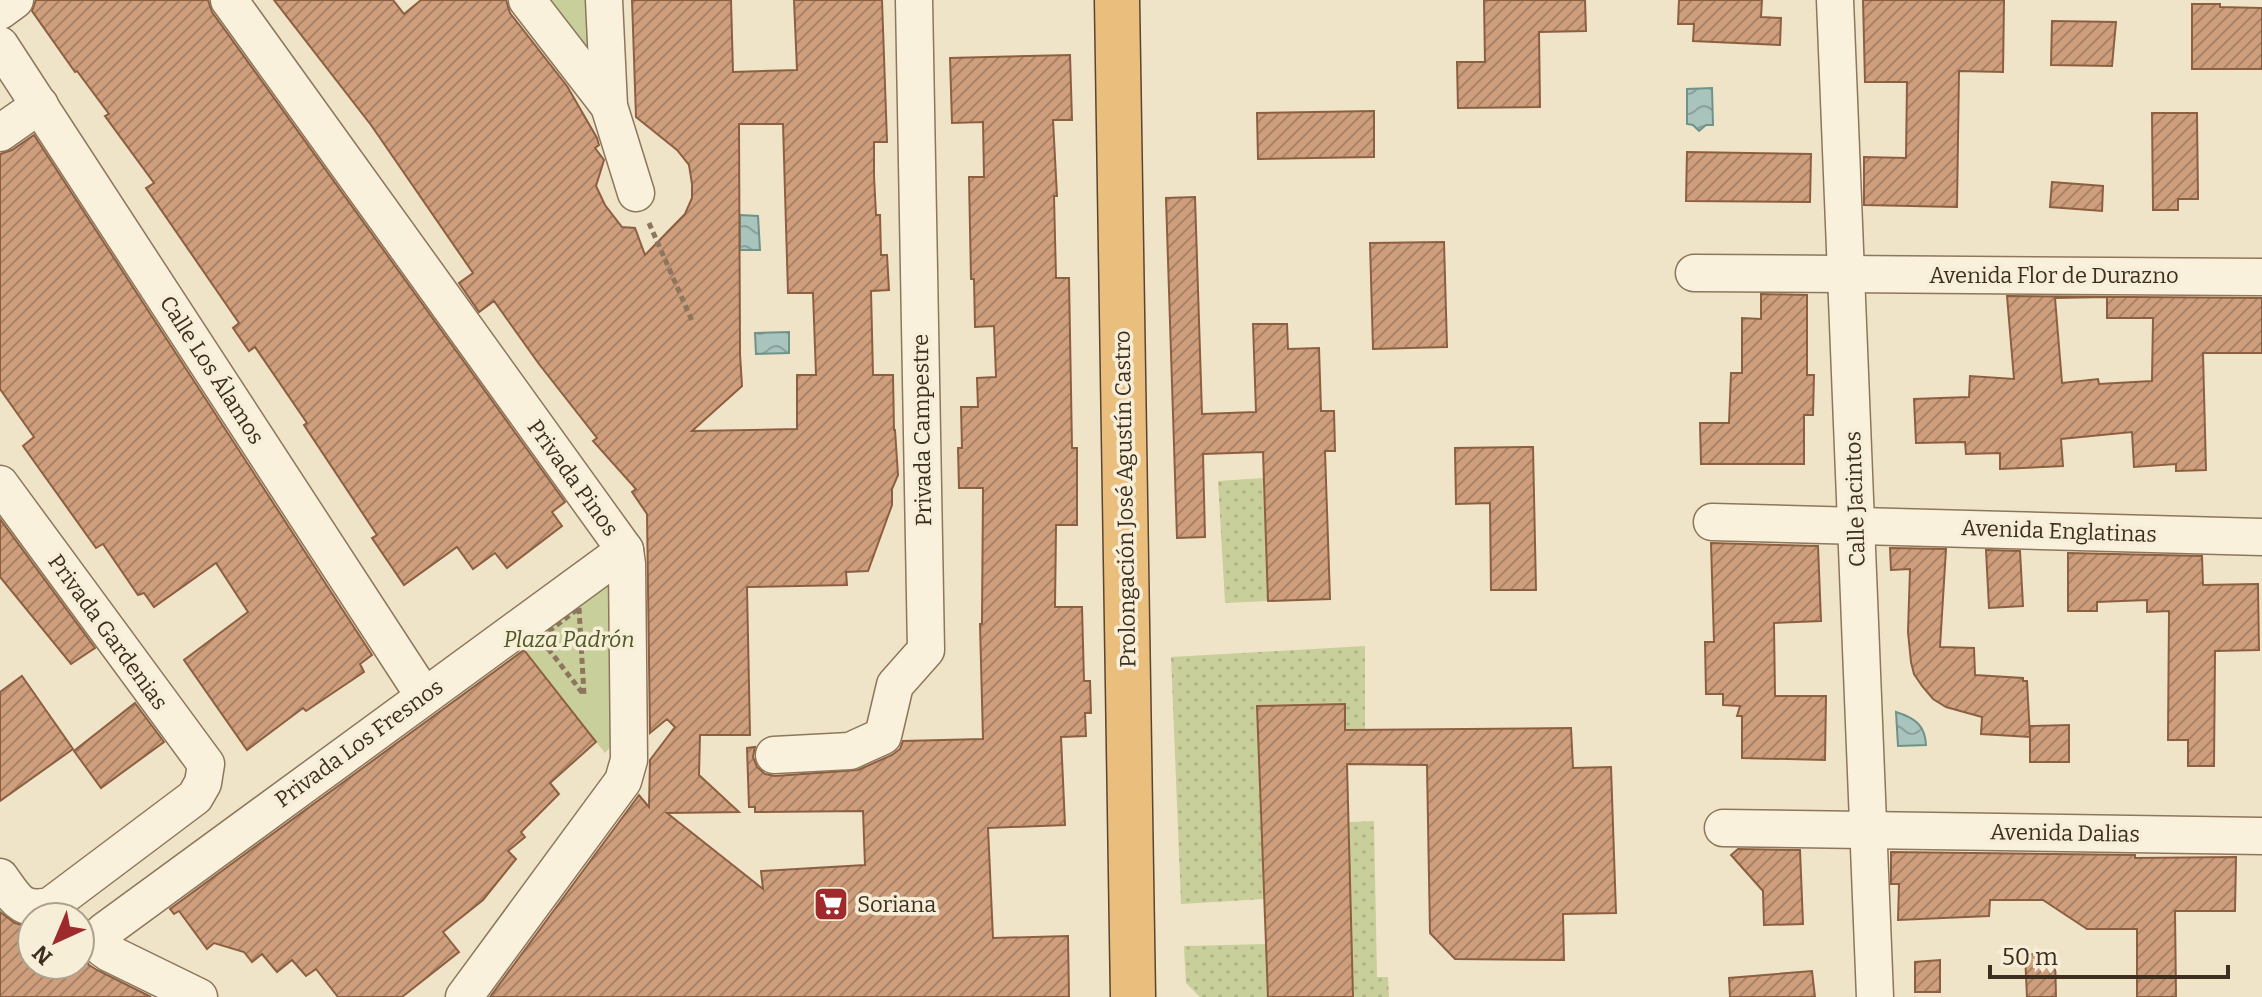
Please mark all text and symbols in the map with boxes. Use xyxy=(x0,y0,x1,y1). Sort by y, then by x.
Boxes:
street label: Avenida Flor de Durazno xyxy=(1929,262,2179,289)
street label: Calle Los Álamos xyxy=(154,291,270,449)
street label: Prolongación José Agustín Castro xyxy=(1109,330,1141,668)
street label: Privada Campestre xyxy=(907,334,937,526)
street label: Privada Pinos xyxy=(522,414,624,542)
street label: Calle Jacintos xyxy=(1839,431,1871,567)
street label: Avenida Englatinas xyxy=(1961,514,2157,548)
street label: Privada Gardenias xyxy=(42,549,174,715)
park label: Plaza Padrón xyxy=(503,626,635,653)
street label: Privada Los Fresnos xyxy=(270,673,448,813)
street label: Avenida Dalias xyxy=(1990,818,2140,848)
supermarket icon: Soriana xyxy=(812,885,850,923)
place label: Soriana xyxy=(857,891,936,918)
north arrow xyxy=(16,901,96,981)
scale bar xyxy=(1990,929,2228,979)
text: N xyxy=(27,939,58,971)
text: 50 m xyxy=(2002,943,2058,971)

